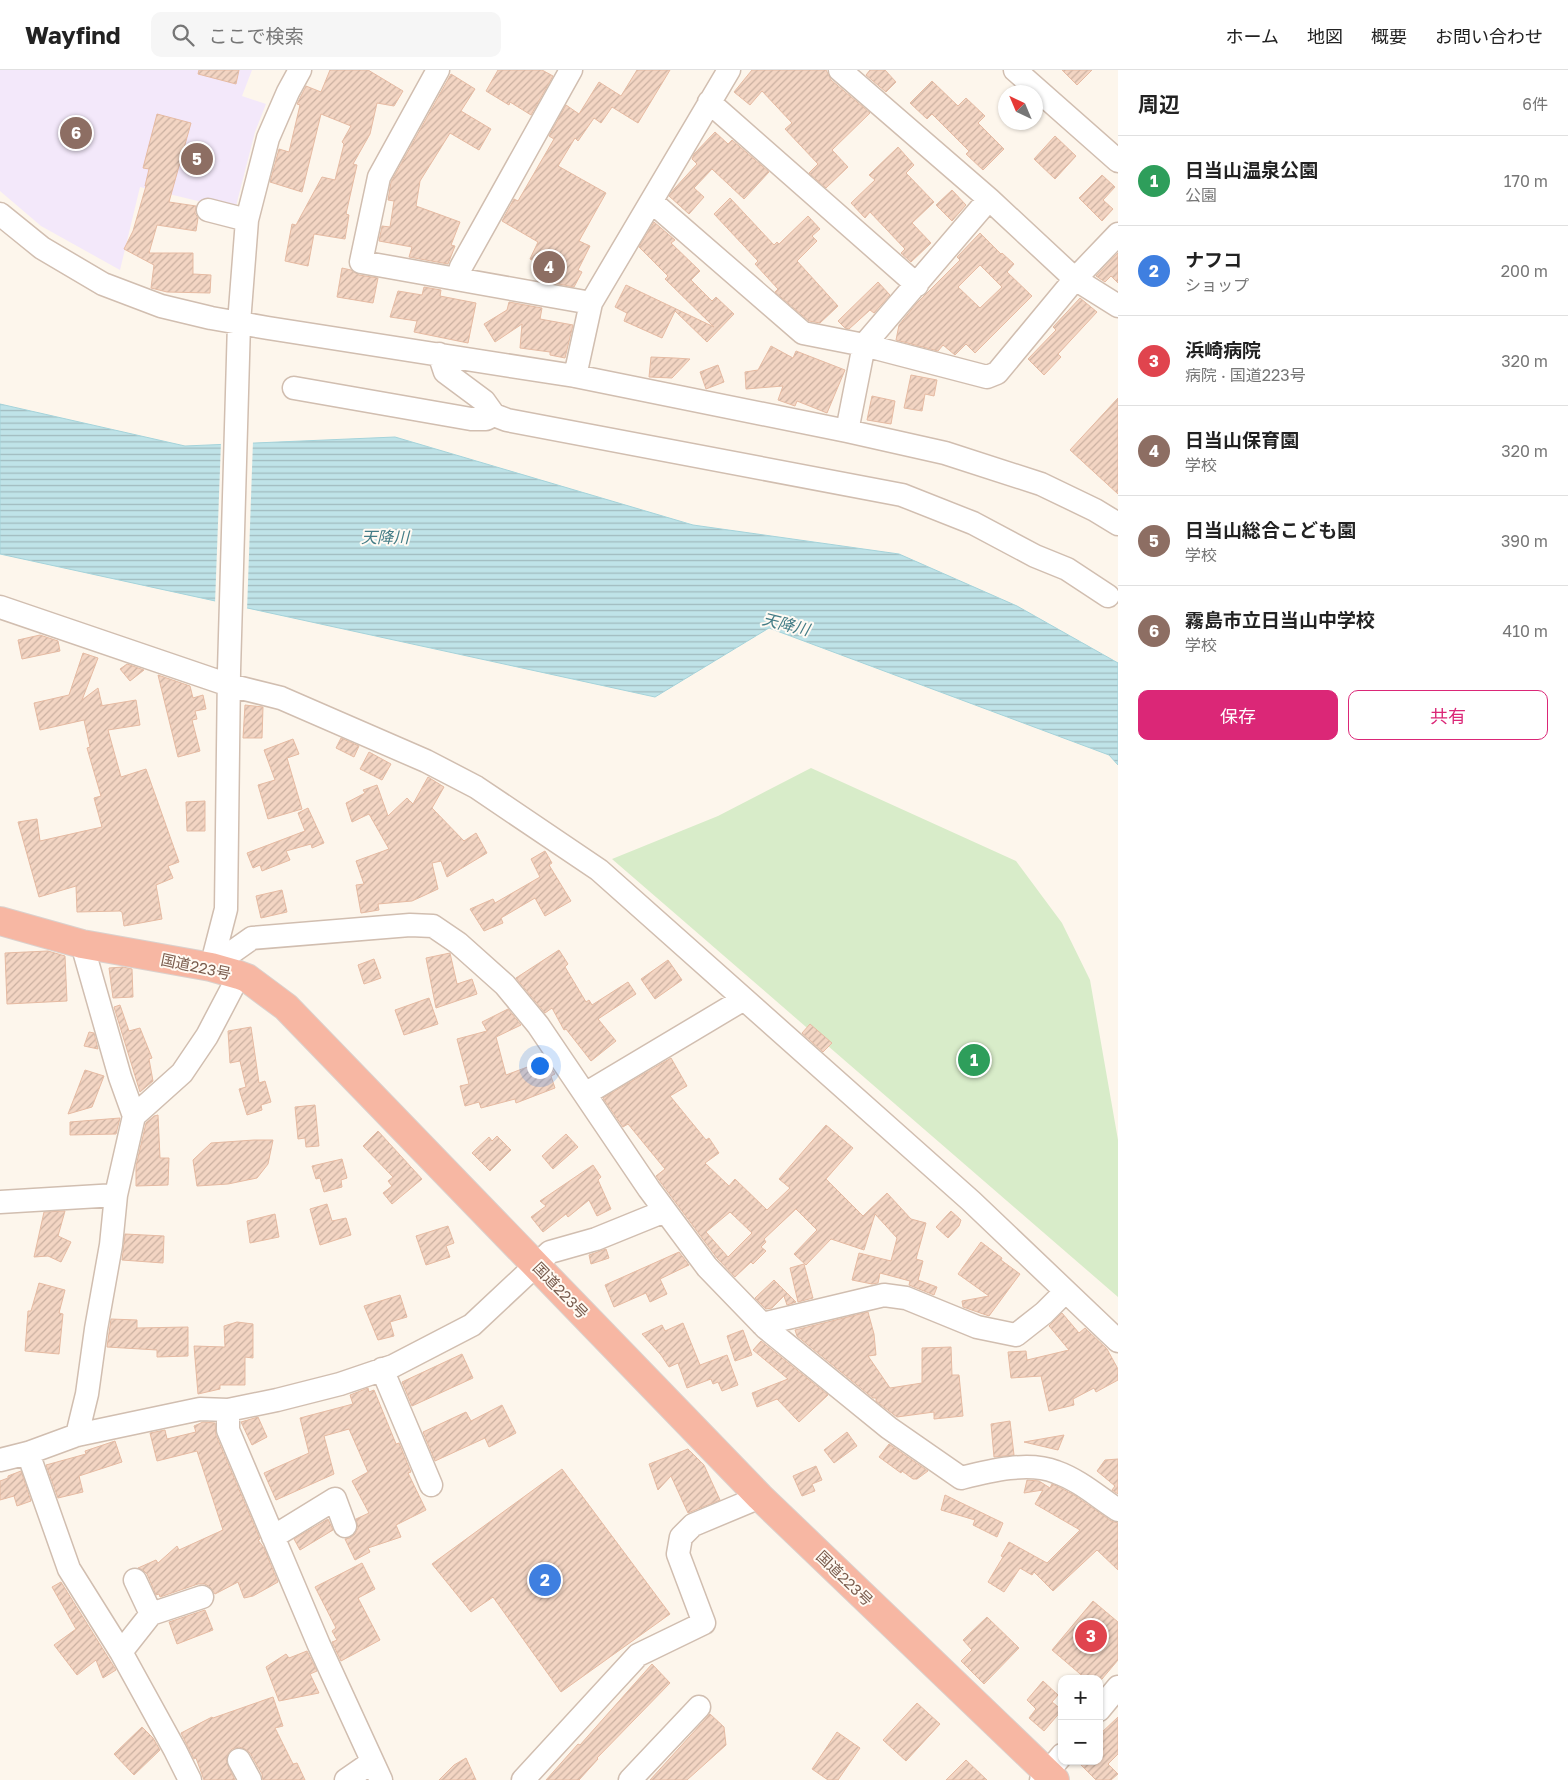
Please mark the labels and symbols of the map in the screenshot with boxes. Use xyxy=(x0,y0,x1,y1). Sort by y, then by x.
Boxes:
north arrow xyxy=(998,85,1043,130)
pin: 6 xyxy=(60,114,92,152)
pin: 5 xyxy=(181,140,213,178)
pin: 4 xyxy=(533,248,565,286)
water label: 天降川 xyxy=(361,527,411,547)
water label: 天降川 xyxy=(760,608,814,640)
street label: 国道223号 xyxy=(159,950,233,982)
pin: 1 xyxy=(958,1041,990,1079)
your location xyxy=(527,1053,553,1079)
street label: 国道223号 xyxy=(530,1258,592,1322)
street label: 国道223号 xyxy=(813,1547,877,1609)
pin: 2 xyxy=(529,1561,561,1599)
pin: 3 xyxy=(1075,1617,1107,1655)

